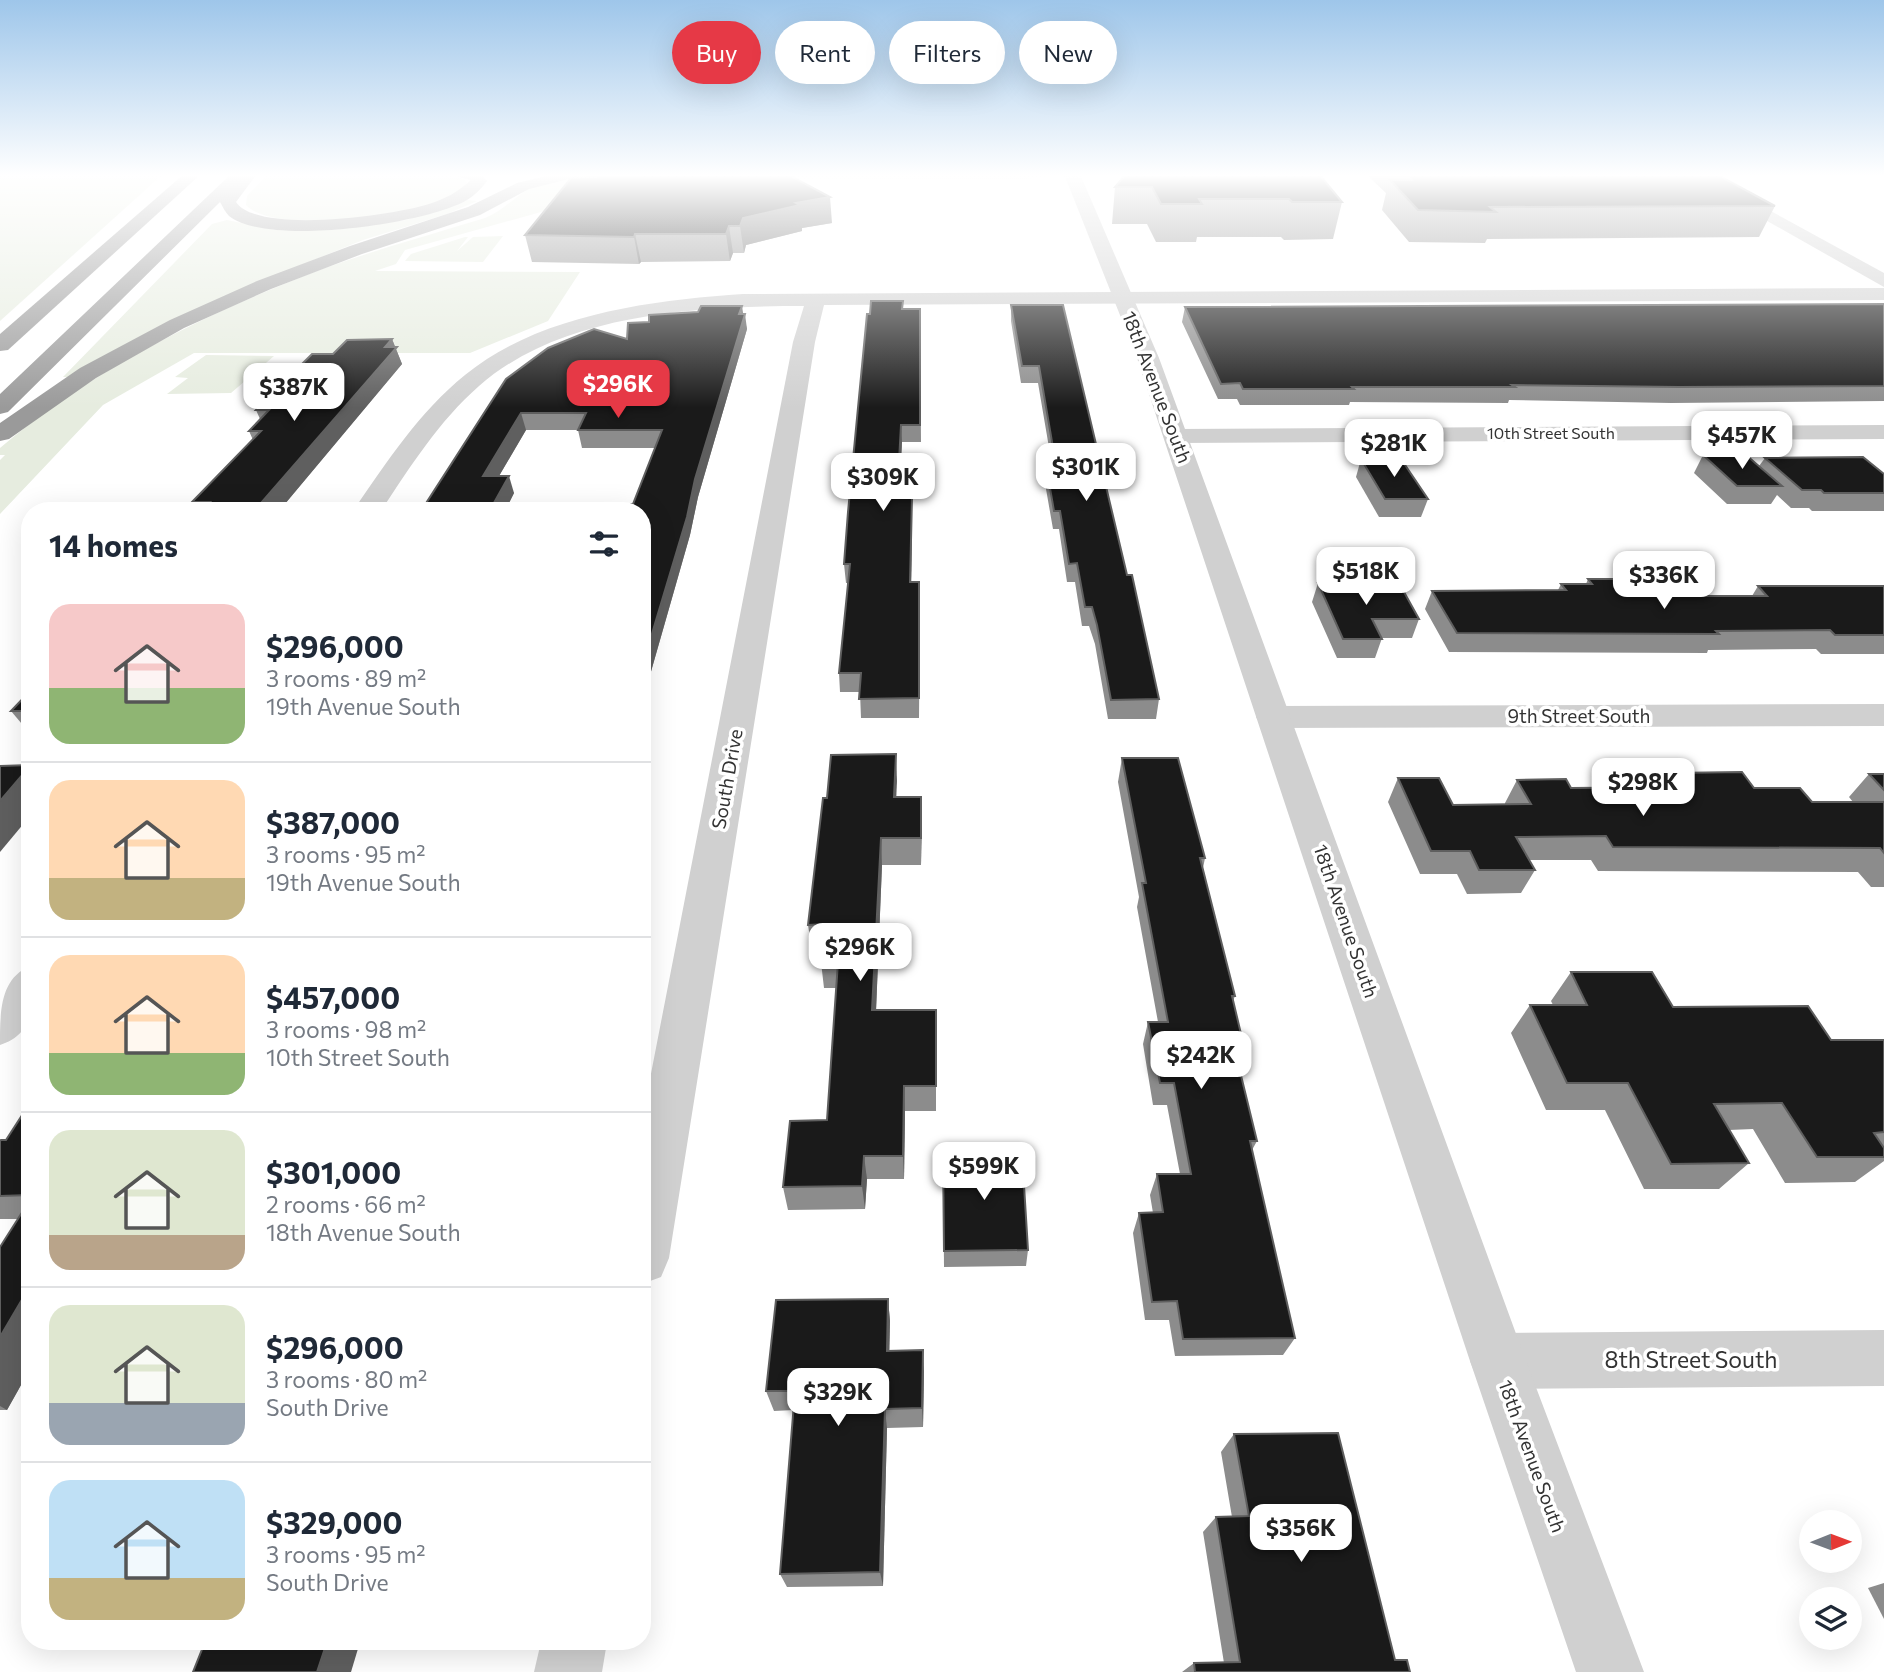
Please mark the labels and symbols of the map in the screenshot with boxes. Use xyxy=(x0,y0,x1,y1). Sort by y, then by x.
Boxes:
street label: 18th Avenue South xyxy=(1118,308,1197,466)
pin: $296K xyxy=(569,360,667,420)
pin: $387K xyxy=(245,364,343,423)
pin: $457K xyxy=(1693,412,1791,471)
pin: $281K xyxy=(1345,420,1443,479)
street label: 10th Street South xyxy=(1487,423,1615,442)
pin: $301K xyxy=(1037,444,1135,503)
pin: $309K xyxy=(834,454,932,513)
pin: $518K xyxy=(1317,548,1415,607)
pin: $336K xyxy=(1615,552,1713,611)
street label: 9th Street South xyxy=(1508,704,1650,727)
street label: South Drive xyxy=(706,727,747,831)
pin: $298K xyxy=(1594,758,1692,818)
street label: 18th Avenue South xyxy=(1309,841,1384,1001)
pin: $296K xyxy=(811,923,909,983)
pin: $242K xyxy=(1152,1032,1250,1091)
pin: $599K xyxy=(935,1142,1033,1202)
street label: 8th Street South xyxy=(1604,1345,1778,1373)
pin: $329K xyxy=(789,1368,887,1428)
street label: 18th Avenue South xyxy=(1494,1376,1571,1535)
pin: $356K xyxy=(1252,1504,1350,1564)
north arrow xyxy=(1799,1510,1862,1573)

